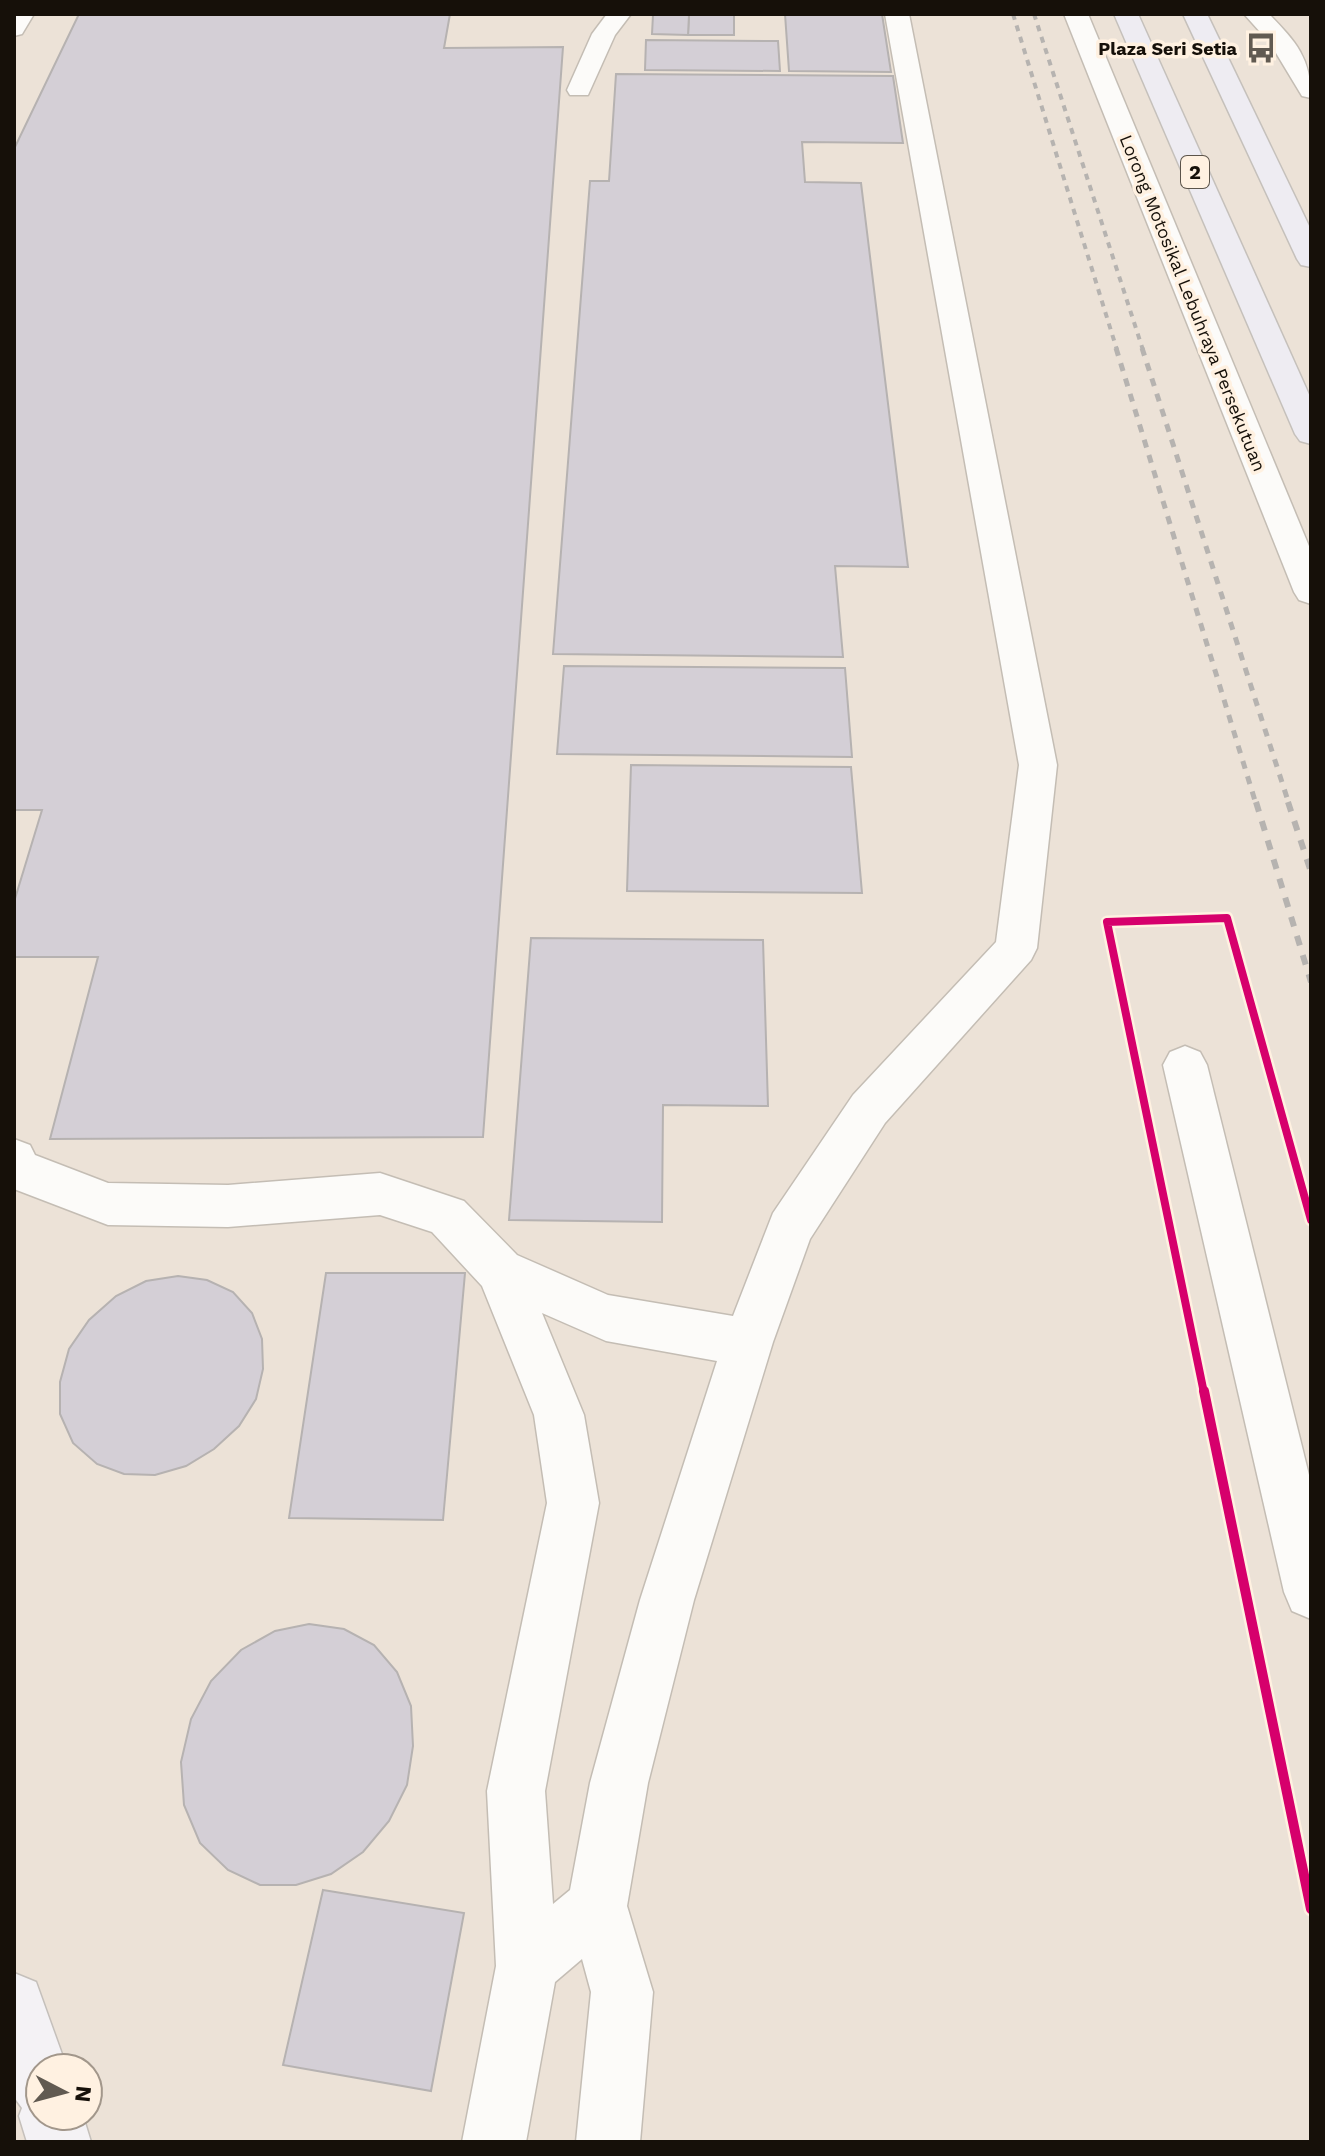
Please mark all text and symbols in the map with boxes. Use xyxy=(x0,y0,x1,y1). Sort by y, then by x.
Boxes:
bus stop icon: Plaza Seri Setia xyxy=(1244,31,1278,65)
place label: Plaza Seri Setia xyxy=(1098,38,1238,59)
street label: Lorong Motosikal Lebuhraya Persekutuan xyxy=(1116,132,1270,474)
road number: 2 xyxy=(1181,156,1209,188)
north arrow xyxy=(24,2052,104,2132)
text: N xyxy=(70,2085,97,2103)

